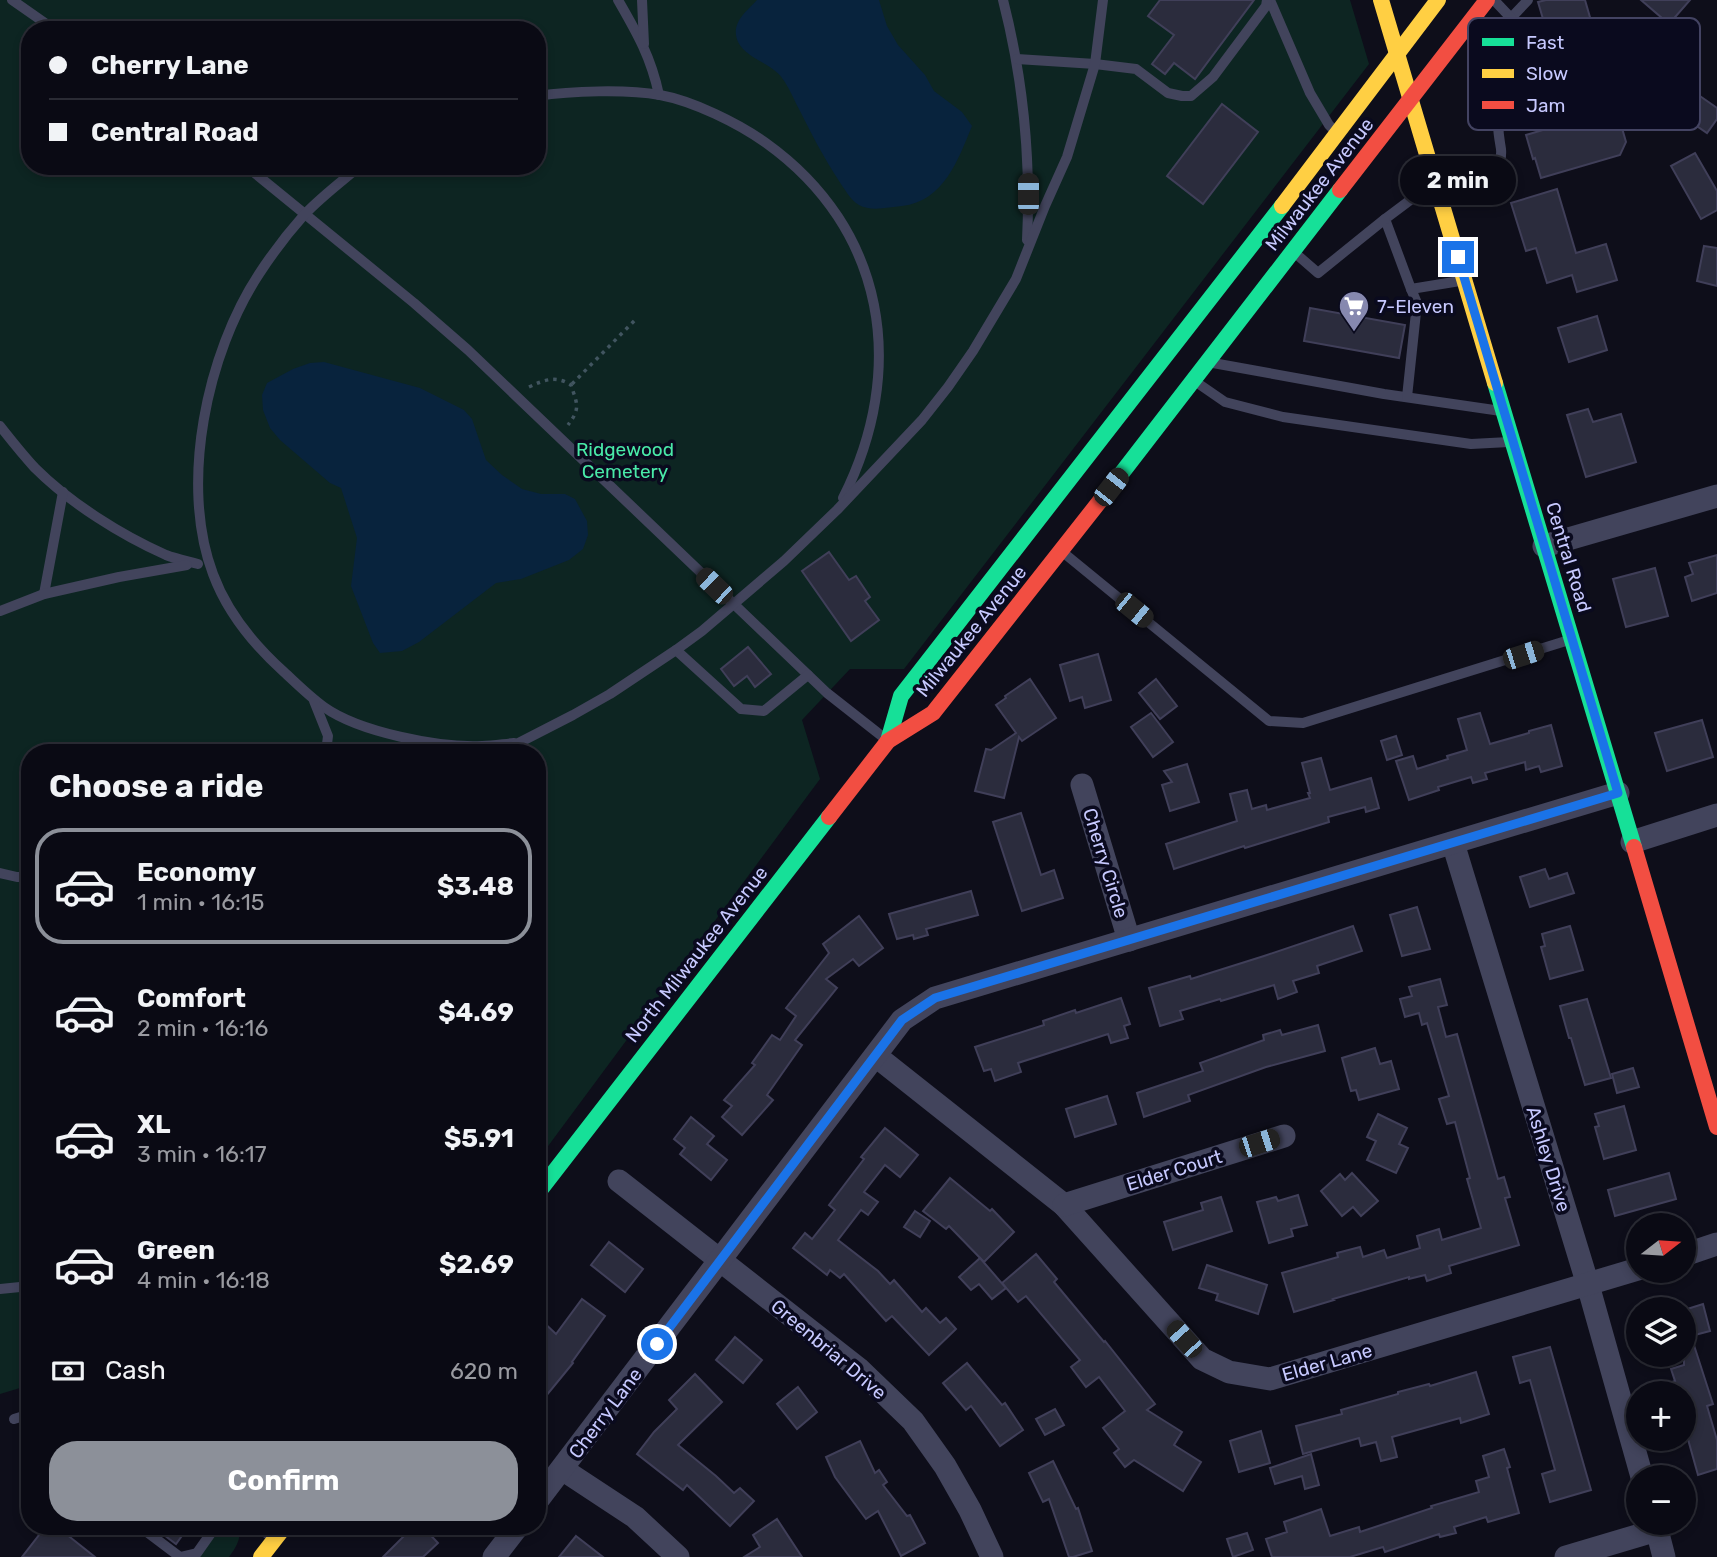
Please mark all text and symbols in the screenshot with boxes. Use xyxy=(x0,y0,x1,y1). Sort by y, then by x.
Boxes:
legend xyxy=(1468,18,1700,130)
text: Fast xyxy=(1526,31,1565,54)
text: Cherry Lane xyxy=(91,50,249,81)
text: Slow xyxy=(1526,62,1568,85)
text: Jam xyxy=(1526,94,1565,117)
street label: Milwaukee Avenue xyxy=(1260,113,1378,255)
text: Central Road xyxy=(91,117,259,148)
callout: 2 min xyxy=(1400,156,1516,204)
text: 2 min xyxy=(1427,166,1489,194)
car xyxy=(1018,173,1039,215)
route end xyxy=(1442,241,1474,273)
supermarket icon: 7-Eleven xyxy=(1337,289,1371,333)
place label: 7-Eleven xyxy=(1377,295,1454,318)
park label: Ridgewood Cemetery xyxy=(576,438,674,483)
car xyxy=(1090,464,1133,510)
street label: Central Road xyxy=(1541,499,1596,615)
street label: Milwaukee Avenue xyxy=(911,561,1031,702)
car xyxy=(692,564,737,608)
car xyxy=(1112,589,1157,631)
car xyxy=(1500,639,1547,671)
text: Choose a ride xyxy=(49,767,263,805)
street label: Cherry Circle xyxy=(1078,805,1133,921)
icon: car xyxy=(53,855,116,918)
text: Economy xyxy=(137,857,256,888)
street label: North Milwaukee Avenue xyxy=(620,862,772,1047)
text: $3.48 xyxy=(437,871,514,902)
text: 1 min · 16:15 xyxy=(137,888,264,916)
icon: car xyxy=(53,981,116,1044)
text: Comfort xyxy=(137,983,246,1014)
text: $4.69 xyxy=(438,997,514,1028)
text: 2 min · 16:16 xyxy=(137,1014,268,1042)
street label: Ashley Drive xyxy=(1522,1104,1575,1215)
icon: car xyxy=(53,1107,116,1170)
text: XL xyxy=(137,1109,170,1140)
text: $5.91 xyxy=(444,1123,514,1154)
car xyxy=(1236,1127,1283,1159)
text: 3 min · 16:17 xyxy=(137,1140,267,1168)
street label: Elder Court xyxy=(1123,1145,1225,1196)
north arrow xyxy=(1626,1213,1696,1283)
map controls xyxy=(1626,1213,1696,1535)
icon: car xyxy=(53,1233,116,1296)
text: Green xyxy=(137,1235,215,1266)
text: $2.69 xyxy=(439,1249,514,1280)
text: 4 min · 16:18 xyxy=(137,1266,270,1294)
street label: Greenbriar Drive xyxy=(766,1294,891,1404)
button: layers xyxy=(1626,1297,1696,1367)
car xyxy=(1163,1316,1206,1362)
route start xyxy=(641,1328,673,1360)
street label: Elder Lane xyxy=(1279,1339,1375,1386)
icon: cash xyxy=(49,1352,87,1390)
text: Cash xyxy=(105,1355,166,1386)
text: 620 m xyxy=(450,1357,518,1385)
street label: Cherry Lane xyxy=(564,1364,647,1463)
button: + xyxy=(1626,1381,1696,1451)
button: Confirm xyxy=(49,1441,518,1521)
button: − xyxy=(1626,1465,1696,1535)

